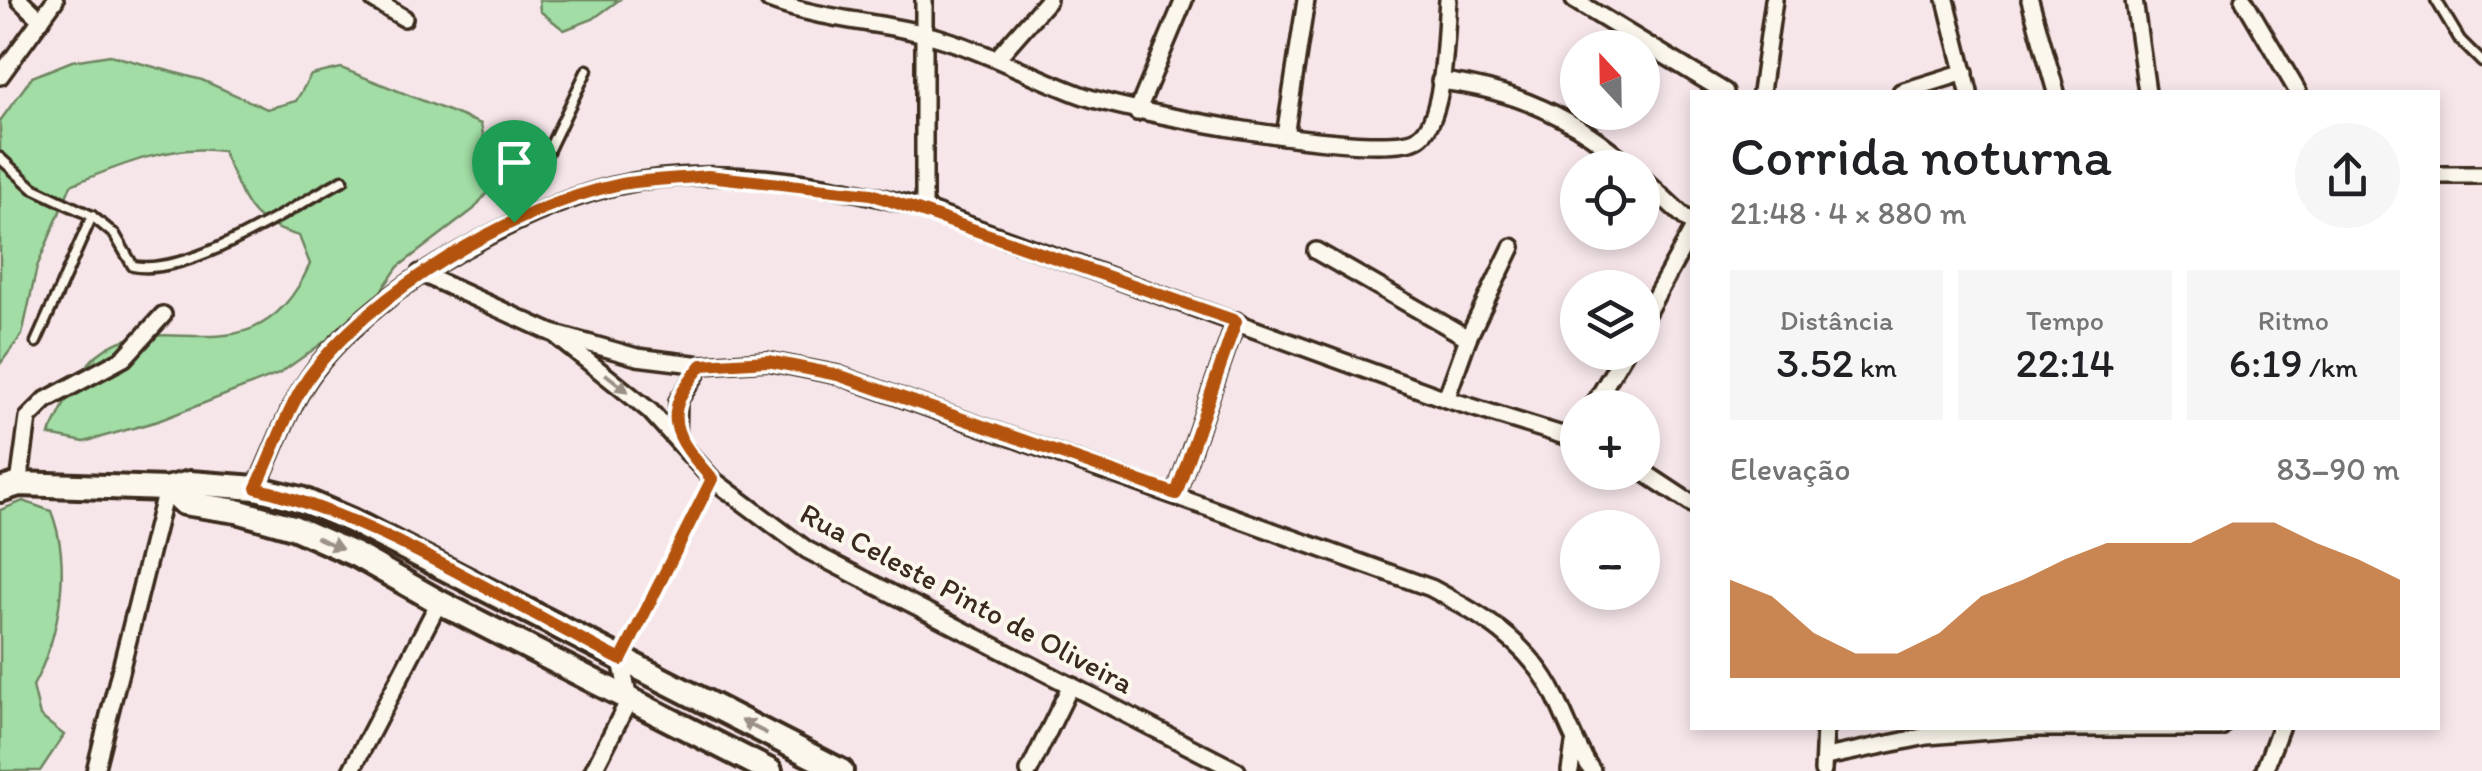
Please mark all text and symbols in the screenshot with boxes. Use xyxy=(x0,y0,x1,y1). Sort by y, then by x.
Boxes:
north arrow xyxy=(1560,30,1660,130)
map controls xyxy=(1560,30,1660,610)
pin xyxy=(472,120,557,223)
text: Corrida noturna xyxy=(1730,123,2112,189)
button: share xyxy=(2295,123,2400,228)
icon: arrive xyxy=(487,135,542,190)
button: locate xyxy=(1560,150,1660,250)
text: 21:48 · 4 × 880 m xyxy=(1730,194,1967,232)
button: layers xyxy=(1560,270,1660,370)
text: Distância xyxy=(1780,303,1894,337)
text: Tempo xyxy=(2026,303,2104,337)
text: Ritmo xyxy=(2258,303,2329,337)
text: 3.52 xyxy=(1776,337,1854,388)
text: 22:14 xyxy=(2015,337,2115,388)
text: 6:19 xyxy=(2229,337,2303,388)
text: km xyxy=(1854,350,1897,384)
text: /km xyxy=(2303,350,2358,384)
one-way arrow xyxy=(605,372,630,393)
button: + xyxy=(1560,390,1660,490)
text: Elevação xyxy=(1730,450,1850,488)
text: 83–90 m xyxy=(2277,450,2400,488)
street label: Rua Celeste Pinto de Oliveira xyxy=(794,494,1140,702)
button: − xyxy=(1560,510,1660,610)
one-way arrow xyxy=(314,535,344,551)
one-way arrow xyxy=(739,719,768,736)

